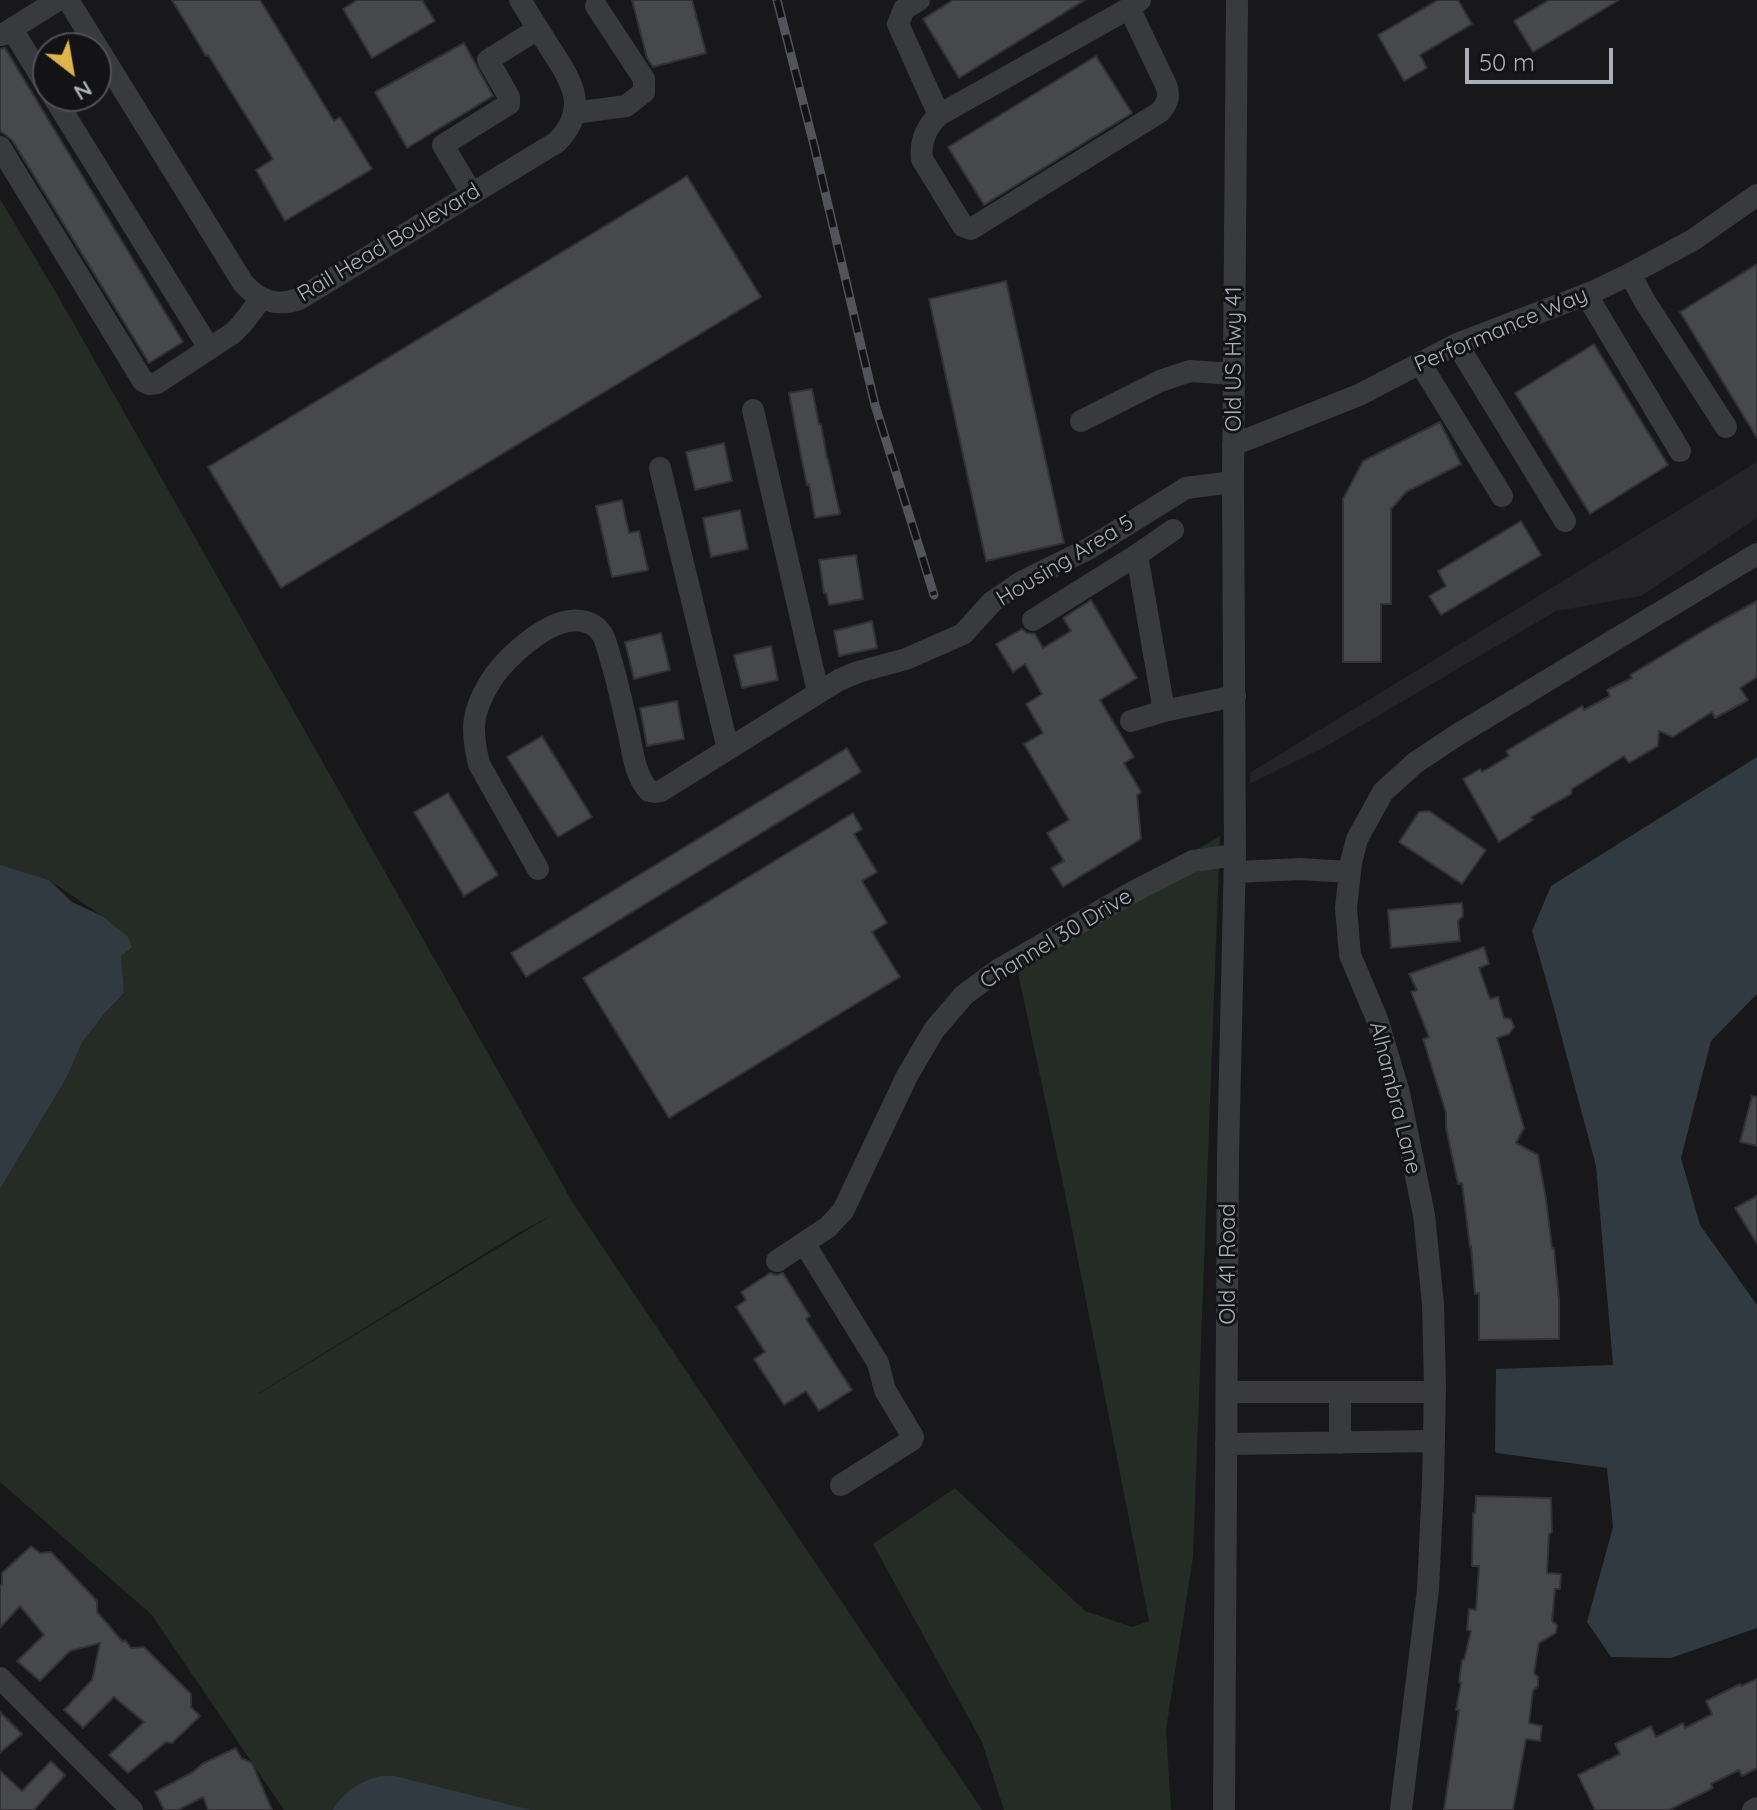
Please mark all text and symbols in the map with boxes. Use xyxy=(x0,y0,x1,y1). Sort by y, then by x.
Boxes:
north arrow xyxy=(32,32,112,112)
scale bar xyxy=(1469,32,1617,82)
text: 50 m xyxy=(1479,47,1535,77)
text: N xyxy=(69,75,97,107)
street label: Rail Head Boulevard xyxy=(293,178,485,308)
street label: Performance Way xyxy=(1410,282,1592,378)
street label: Old US Hwy 41 xyxy=(1221,286,1247,432)
street label: Housing Area 5 xyxy=(992,510,1138,612)
street label: Channel 30 Drive xyxy=(975,883,1137,995)
street label: Alhambra Lane xyxy=(1363,1019,1427,1177)
street label: Old 41 Road xyxy=(1215,1203,1241,1325)

